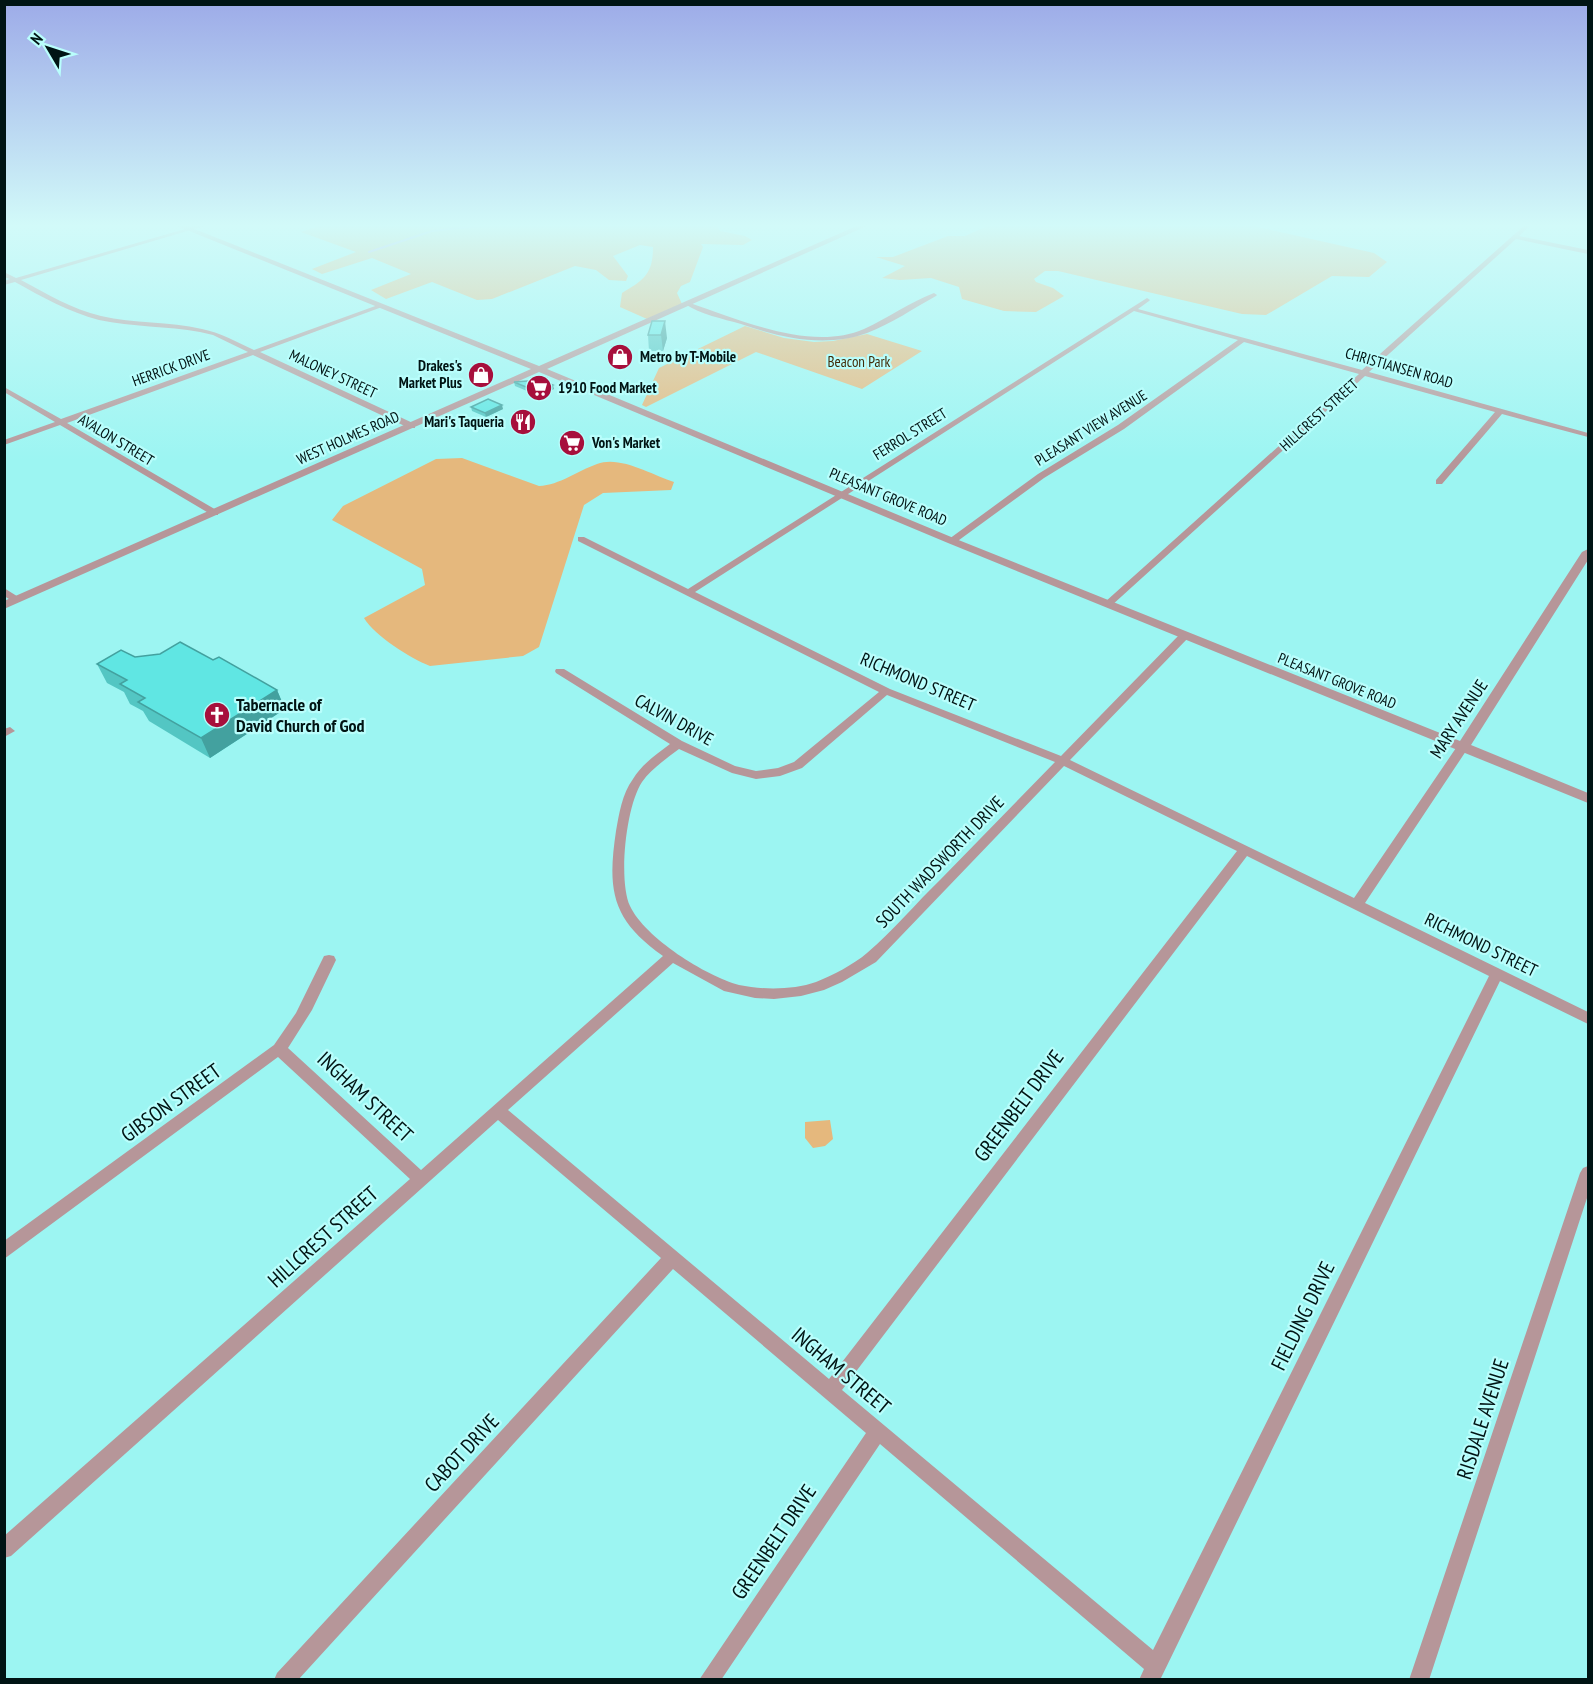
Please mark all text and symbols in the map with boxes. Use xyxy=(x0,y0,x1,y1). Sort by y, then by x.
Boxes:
north arrow xyxy=(18,18,78,78)
text: N xyxy=(26,29,47,48)
shop icon: Metro by T-Mobile xyxy=(605,342,635,372)
street label: CHRISTIANSEN ROAD xyxy=(1343,343,1455,392)
street label: HERRICK DRIVE xyxy=(129,345,212,390)
street label: MALONEY STREET xyxy=(286,345,380,402)
place label: Metro by T-Mobile xyxy=(640,347,736,366)
park label: Beacon Park xyxy=(828,352,891,371)
place label: Drakes's Market Plus xyxy=(399,356,462,392)
shop icon: Drakes's Market Plus xyxy=(466,360,496,390)
supermarket icon: 1910 Food Market xyxy=(524,373,554,403)
street label: HILLCREST STREET xyxy=(1275,374,1362,455)
place label: 1910 Food Market xyxy=(558,378,657,397)
street label: PLEASANT VIEW AVENUE xyxy=(1031,385,1150,470)
street label: FERROL STREET xyxy=(869,403,950,464)
street label: WEST HOLMES ROAD xyxy=(294,406,402,469)
restaurant icon: Mari's Taqueria xyxy=(508,407,538,437)
street label: AVALON STREET xyxy=(75,410,158,470)
place label: Mari's Taqueria xyxy=(424,412,504,431)
supermarket icon: Von's Market xyxy=(557,428,587,458)
place label: Von's Market xyxy=(591,433,661,452)
street label: PLEASANT GROVE ROAD xyxy=(827,463,950,530)
street label: RICHMOND STREET xyxy=(857,647,979,716)
street label: PLEASANT GROVE ROAD xyxy=(1275,648,1399,713)
street label: MARY AVENUE xyxy=(1425,675,1493,763)
street label: CALVIN DRIVE xyxy=(631,689,718,751)
place label: Tabernacle of David Church of God xyxy=(236,693,365,737)
church icon: Tabernacle of David Church of God xyxy=(202,700,232,730)
street label: SOUTH WADSWORTH DRIVE xyxy=(871,791,1009,933)
street label: RICHMOND STREET xyxy=(1421,907,1541,982)
street label: GREENBELT DRIVE xyxy=(968,1044,1069,1167)
street label: INGHAM STREET xyxy=(312,1045,419,1148)
street label: GIBSON STREET xyxy=(115,1057,227,1148)
street label: HILLCREST STREET xyxy=(262,1180,384,1293)
street label: FIELDING DRIVE xyxy=(1265,1257,1341,1375)
street label: INGHAM STREET xyxy=(786,1321,897,1420)
street label: RISDALE AVENUE xyxy=(1450,1355,1515,1483)
street label: CABOT DRIVE xyxy=(418,1408,505,1498)
street label: GREENBELT DRIVE xyxy=(725,1479,822,1604)

